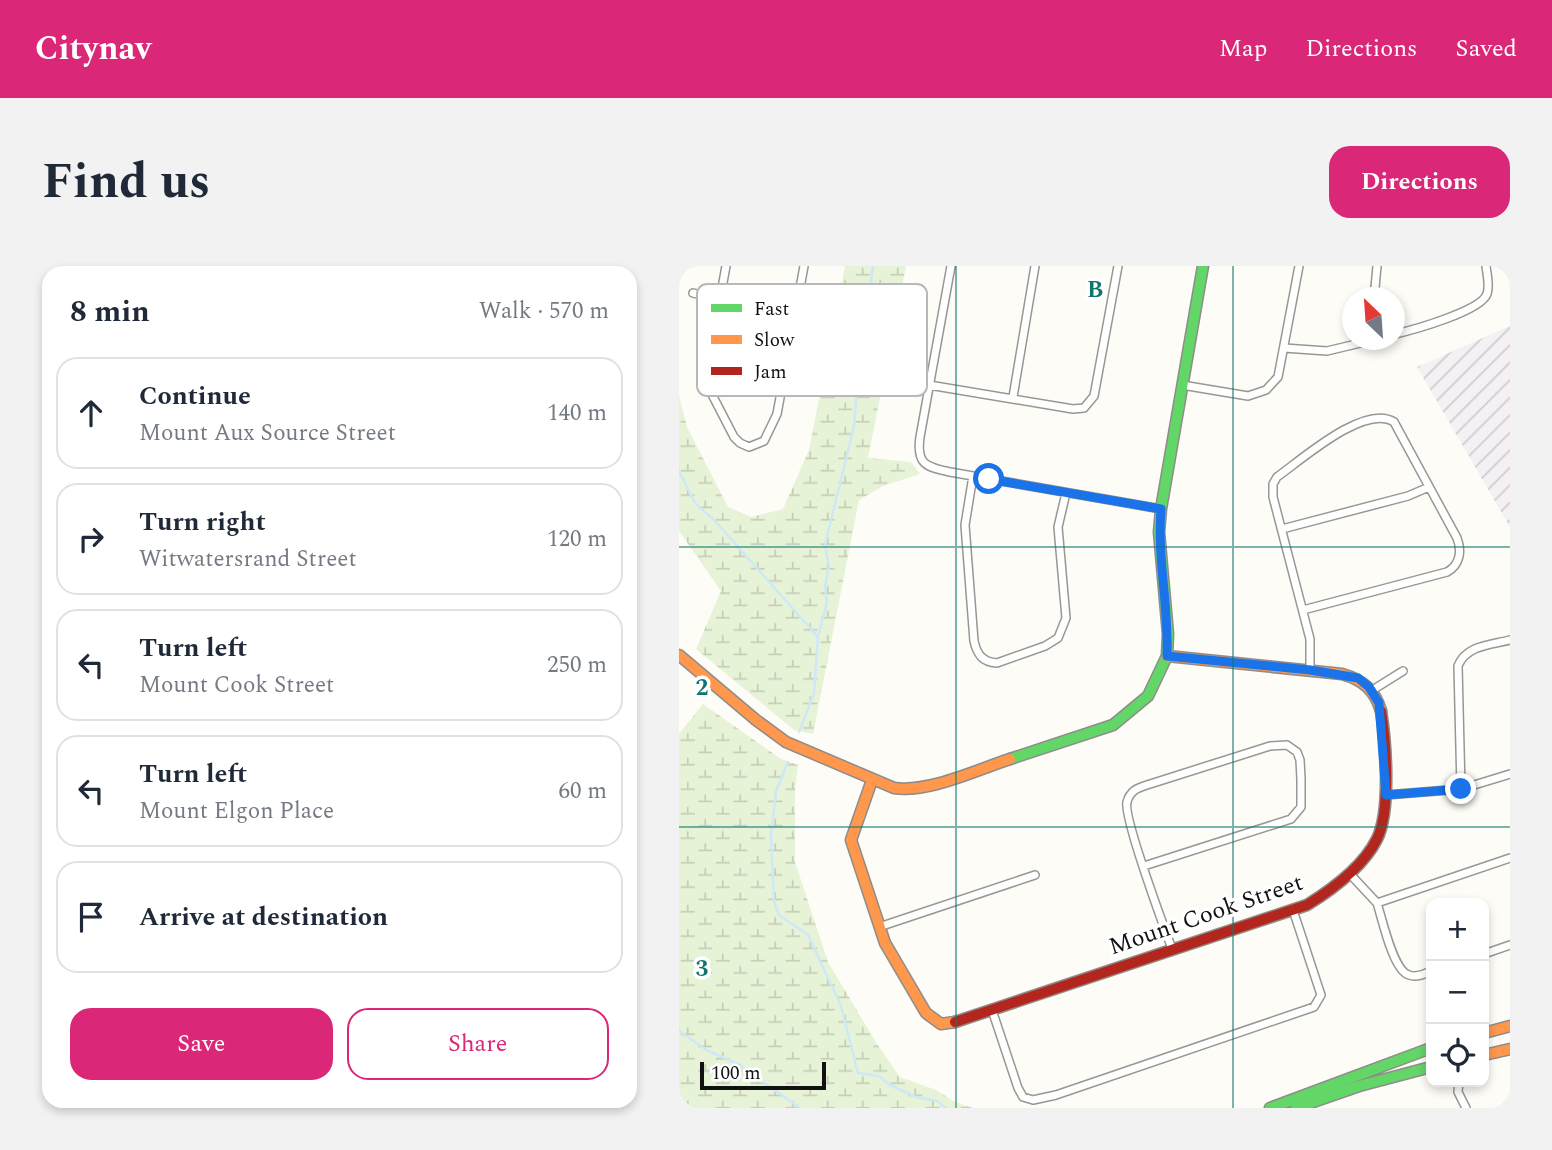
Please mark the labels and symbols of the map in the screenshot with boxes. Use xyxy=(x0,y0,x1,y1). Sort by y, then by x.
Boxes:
text: B xyxy=(1087,273,1103,308)
legend xyxy=(697,284,927,396)
north arrow xyxy=(1342,287,1405,350)
text: Fast xyxy=(754,295,790,324)
text: Slow xyxy=(754,326,795,355)
text: Jam xyxy=(754,358,786,387)
route start xyxy=(973,463,1004,494)
text: 2 xyxy=(696,671,709,706)
route end xyxy=(1445,773,1476,804)
street label: Mount Cook Street xyxy=(1104,865,1308,965)
text: 3 xyxy=(696,952,709,987)
scale bar xyxy=(700,1059,826,1091)

